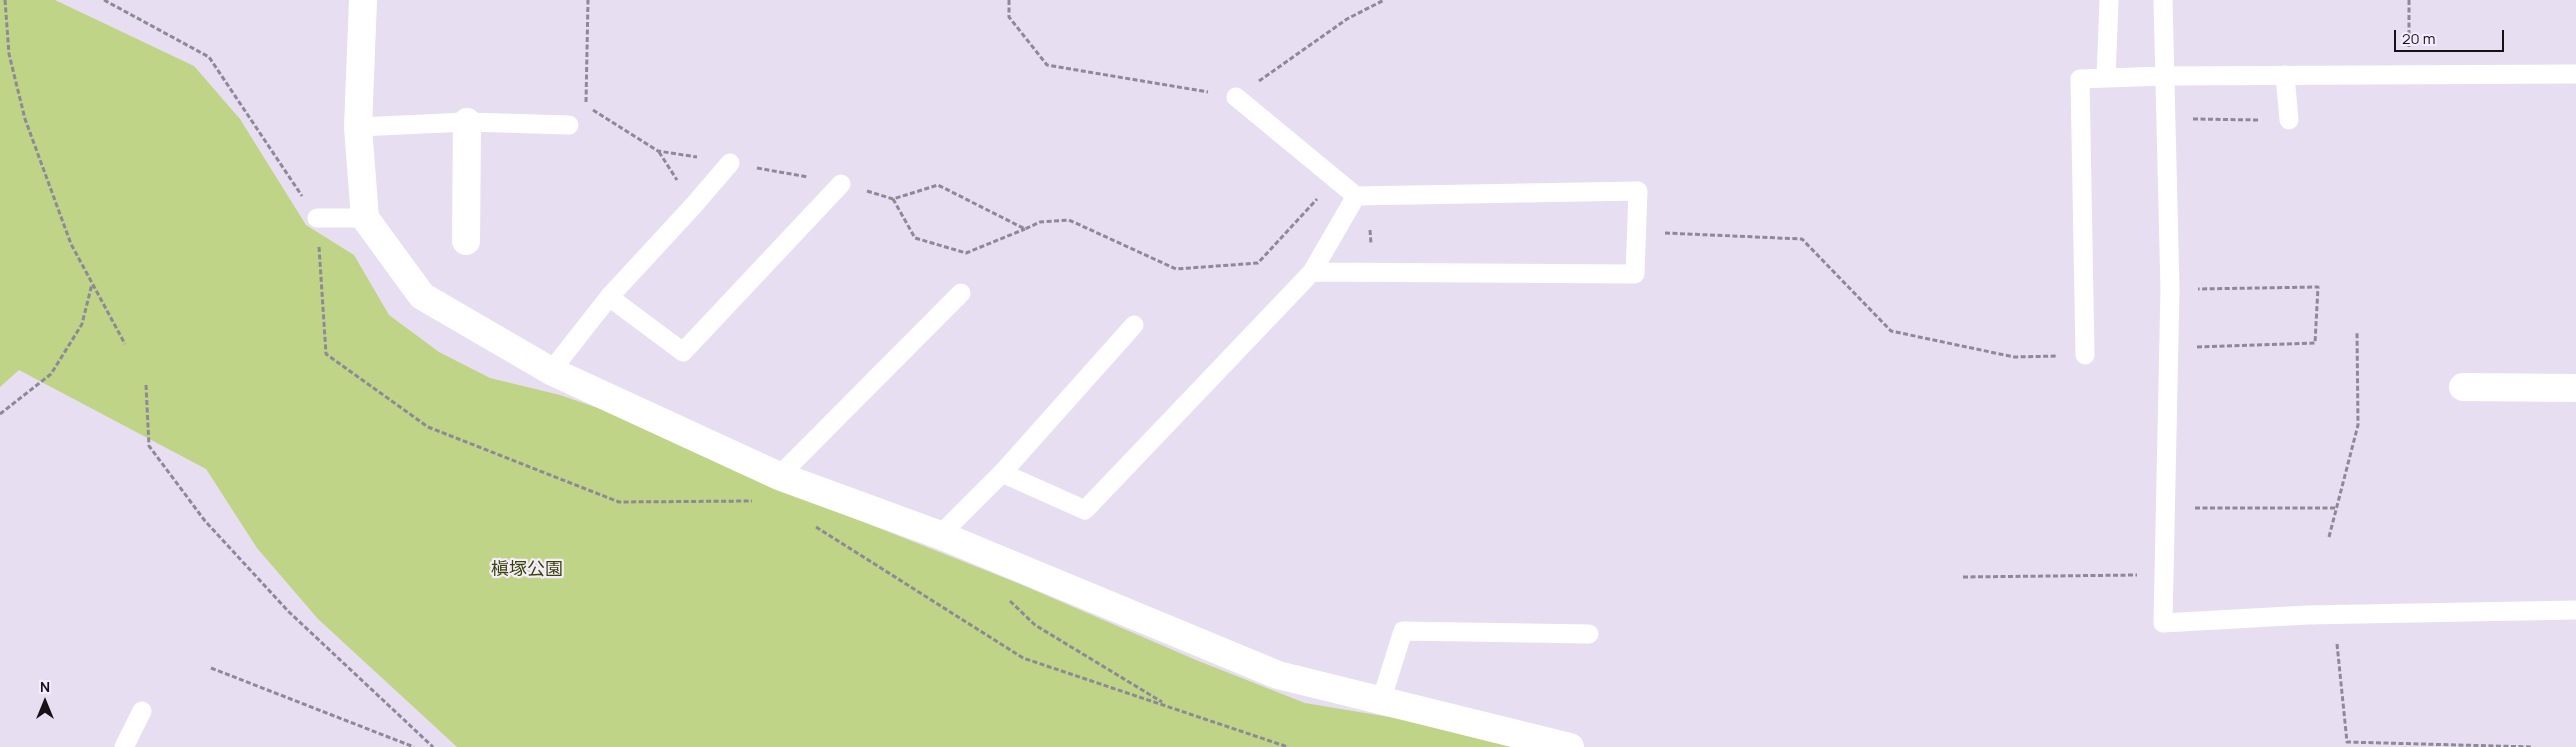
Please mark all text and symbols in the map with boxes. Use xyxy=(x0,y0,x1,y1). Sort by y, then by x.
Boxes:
scale bar xyxy=(2396,20,2506,52)
text: 20 m xyxy=(2402,28,2435,49)
park label: 槇塚公園 xyxy=(491,559,563,581)
north arrow xyxy=(20,677,70,727)
text: N xyxy=(40,677,50,696)

